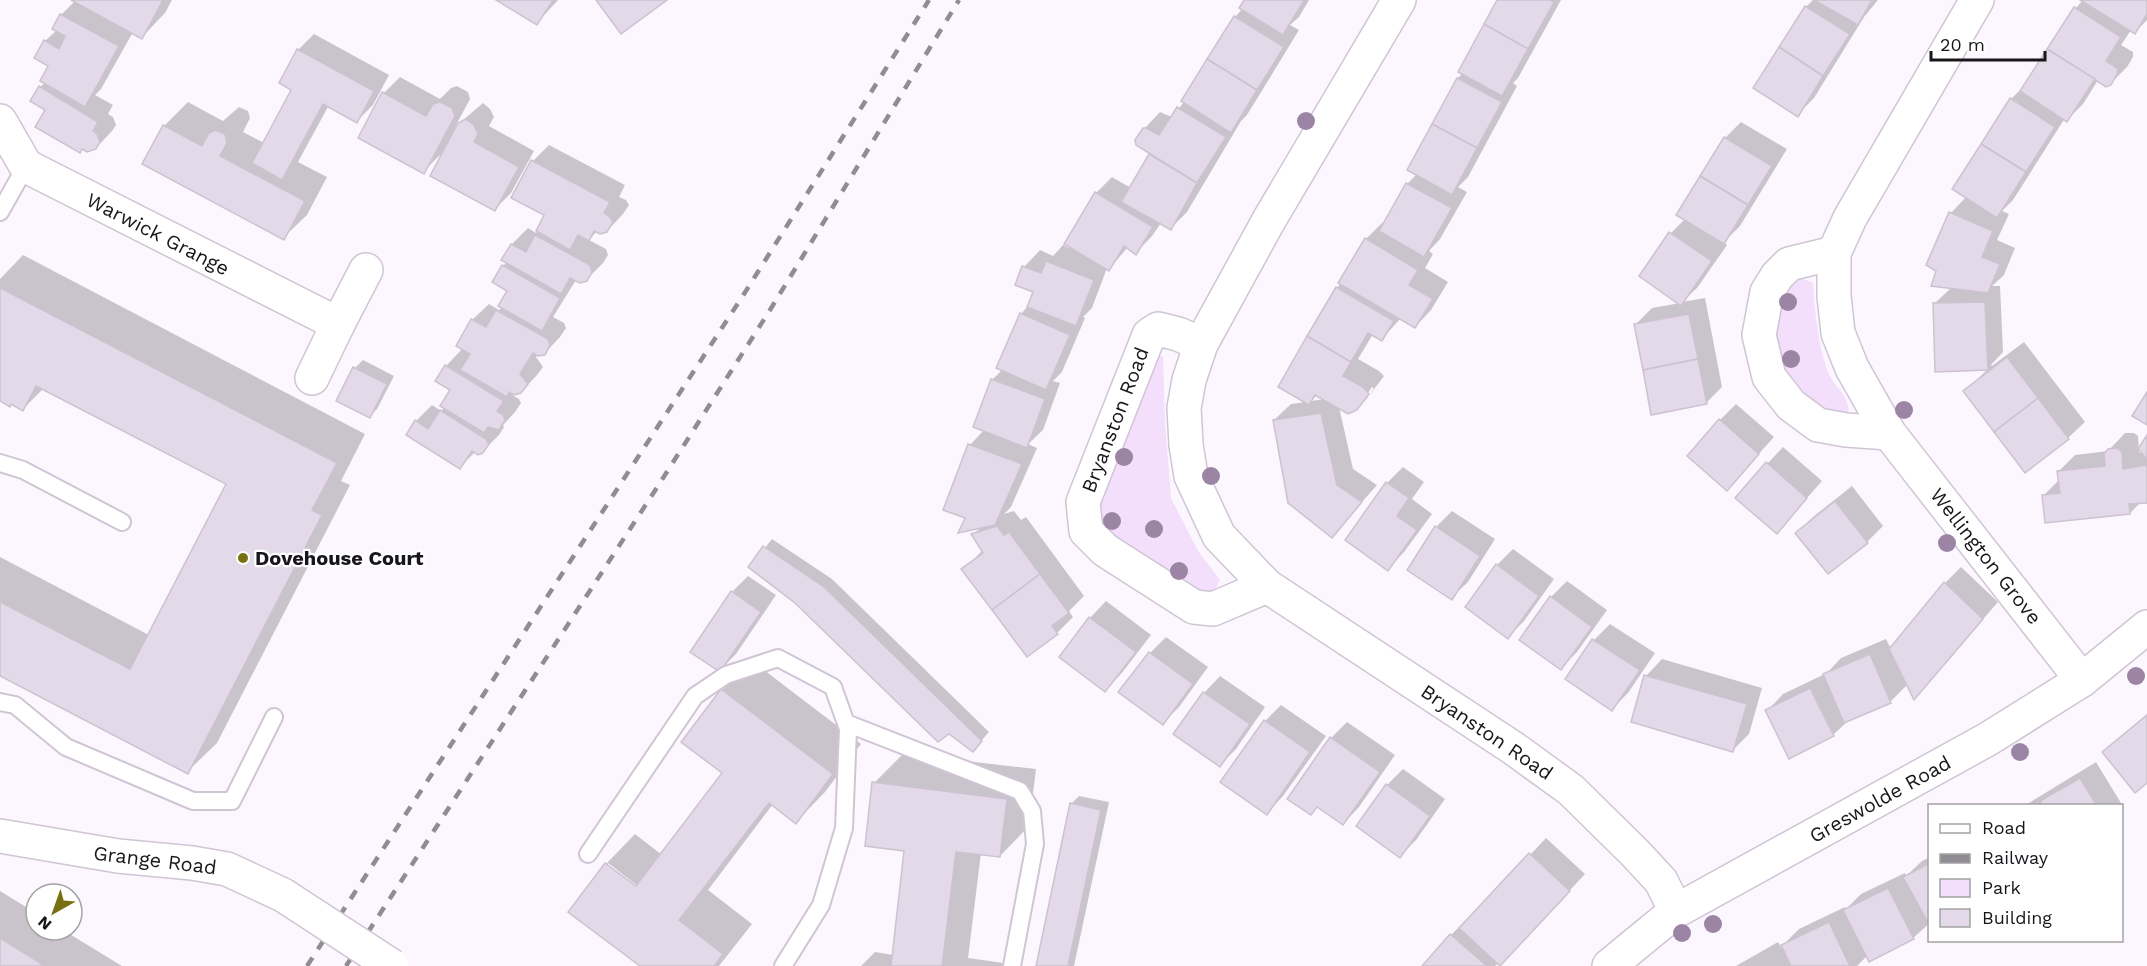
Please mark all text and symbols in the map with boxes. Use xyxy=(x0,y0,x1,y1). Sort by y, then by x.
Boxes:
scale bar xyxy=(1931,24,2045,62)
text: 20 m xyxy=(1940,34,1985,55)
street label: Warwick Grange xyxy=(83,188,233,280)
street label: Bryanston Road xyxy=(1076,344,1154,496)
street label: Wellington Grove xyxy=(1925,483,2047,629)
place label: Dovehouse Court xyxy=(255,546,424,570)
marker: Dovehouse Court xyxy=(236,551,250,565)
street label: Bryanston Road xyxy=(1416,679,1558,785)
street label: Greswolde Road xyxy=(1805,750,1955,848)
legend xyxy=(1928,804,2123,942)
text: Road xyxy=(1982,817,2026,838)
street label: Grange Road xyxy=(92,841,218,879)
text: Railway xyxy=(1982,847,2049,868)
text: Park xyxy=(1982,877,2021,898)
north arrow xyxy=(24,882,84,942)
text: Building xyxy=(1982,907,2052,928)
text: N xyxy=(34,912,55,934)

